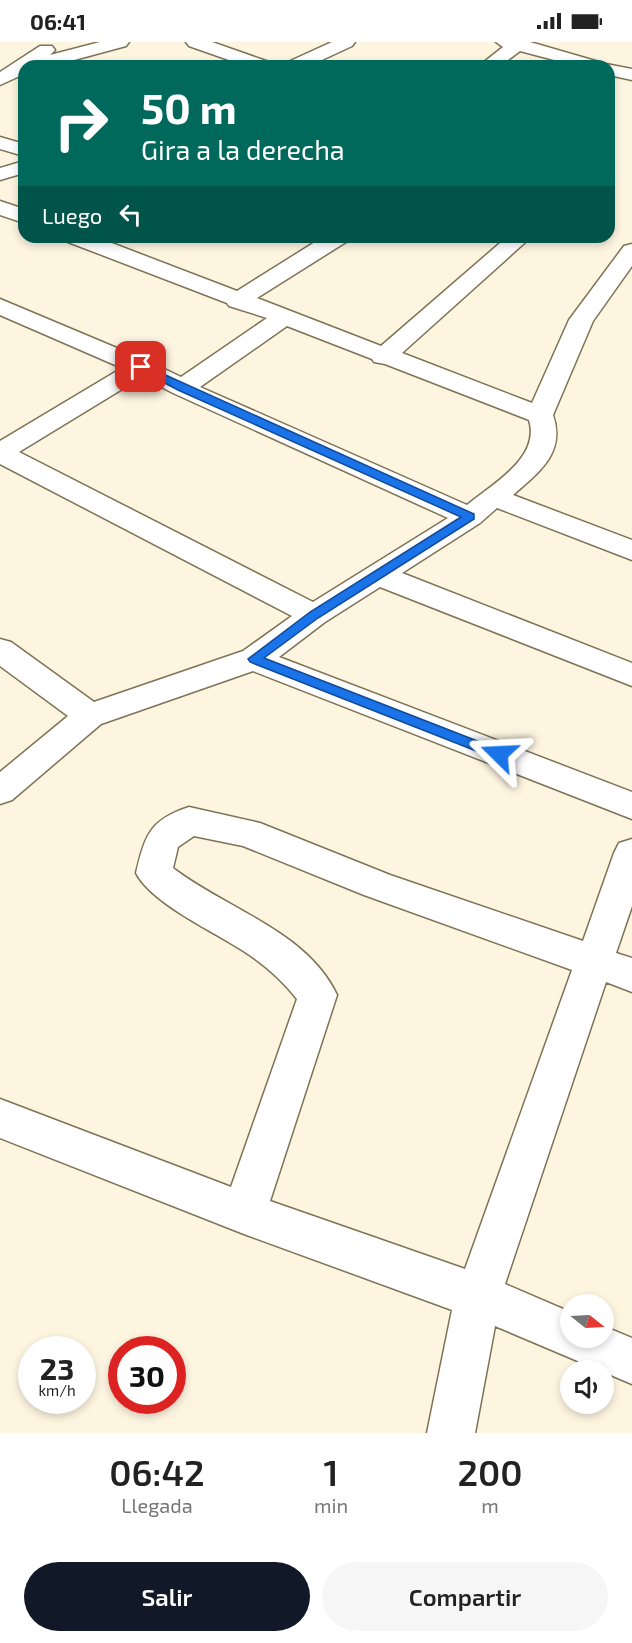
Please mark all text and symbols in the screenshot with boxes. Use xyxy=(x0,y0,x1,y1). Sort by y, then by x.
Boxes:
text: 06:41 xyxy=(30,8,86,34)
text: 50 m xyxy=(141,82,237,132)
icon: right xyxy=(42,84,120,162)
text: Gira a la derecha xyxy=(141,133,345,165)
icon: left xyxy=(114,198,147,231)
text: Luego xyxy=(42,202,102,228)
pin xyxy=(115,341,166,392)
icon: arrive xyxy=(124,350,157,383)
position arrow xyxy=(467,722,531,786)
north arrow xyxy=(560,1294,614,1348)
map controls xyxy=(560,1294,614,1414)
speed limit sign: 30 xyxy=(108,1336,186,1414)
text: 23 xyxy=(40,1350,74,1386)
button: sound xyxy=(560,1360,614,1414)
text: km/h xyxy=(38,1381,76,1399)
text: 06:42 xyxy=(109,1450,205,1493)
text: 1 xyxy=(324,1450,339,1493)
text: 200 xyxy=(457,1450,523,1493)
text: Llegada xyxy=(121,1493,193,1517)
text: min xyxy=(314,1493,348,1517)
text: m xyxy=(481,1493,499,1517)
button: Salir xyxy=(24,1562,310,1631)
button: Compartir xyxy=(322,1562,608,1631)

